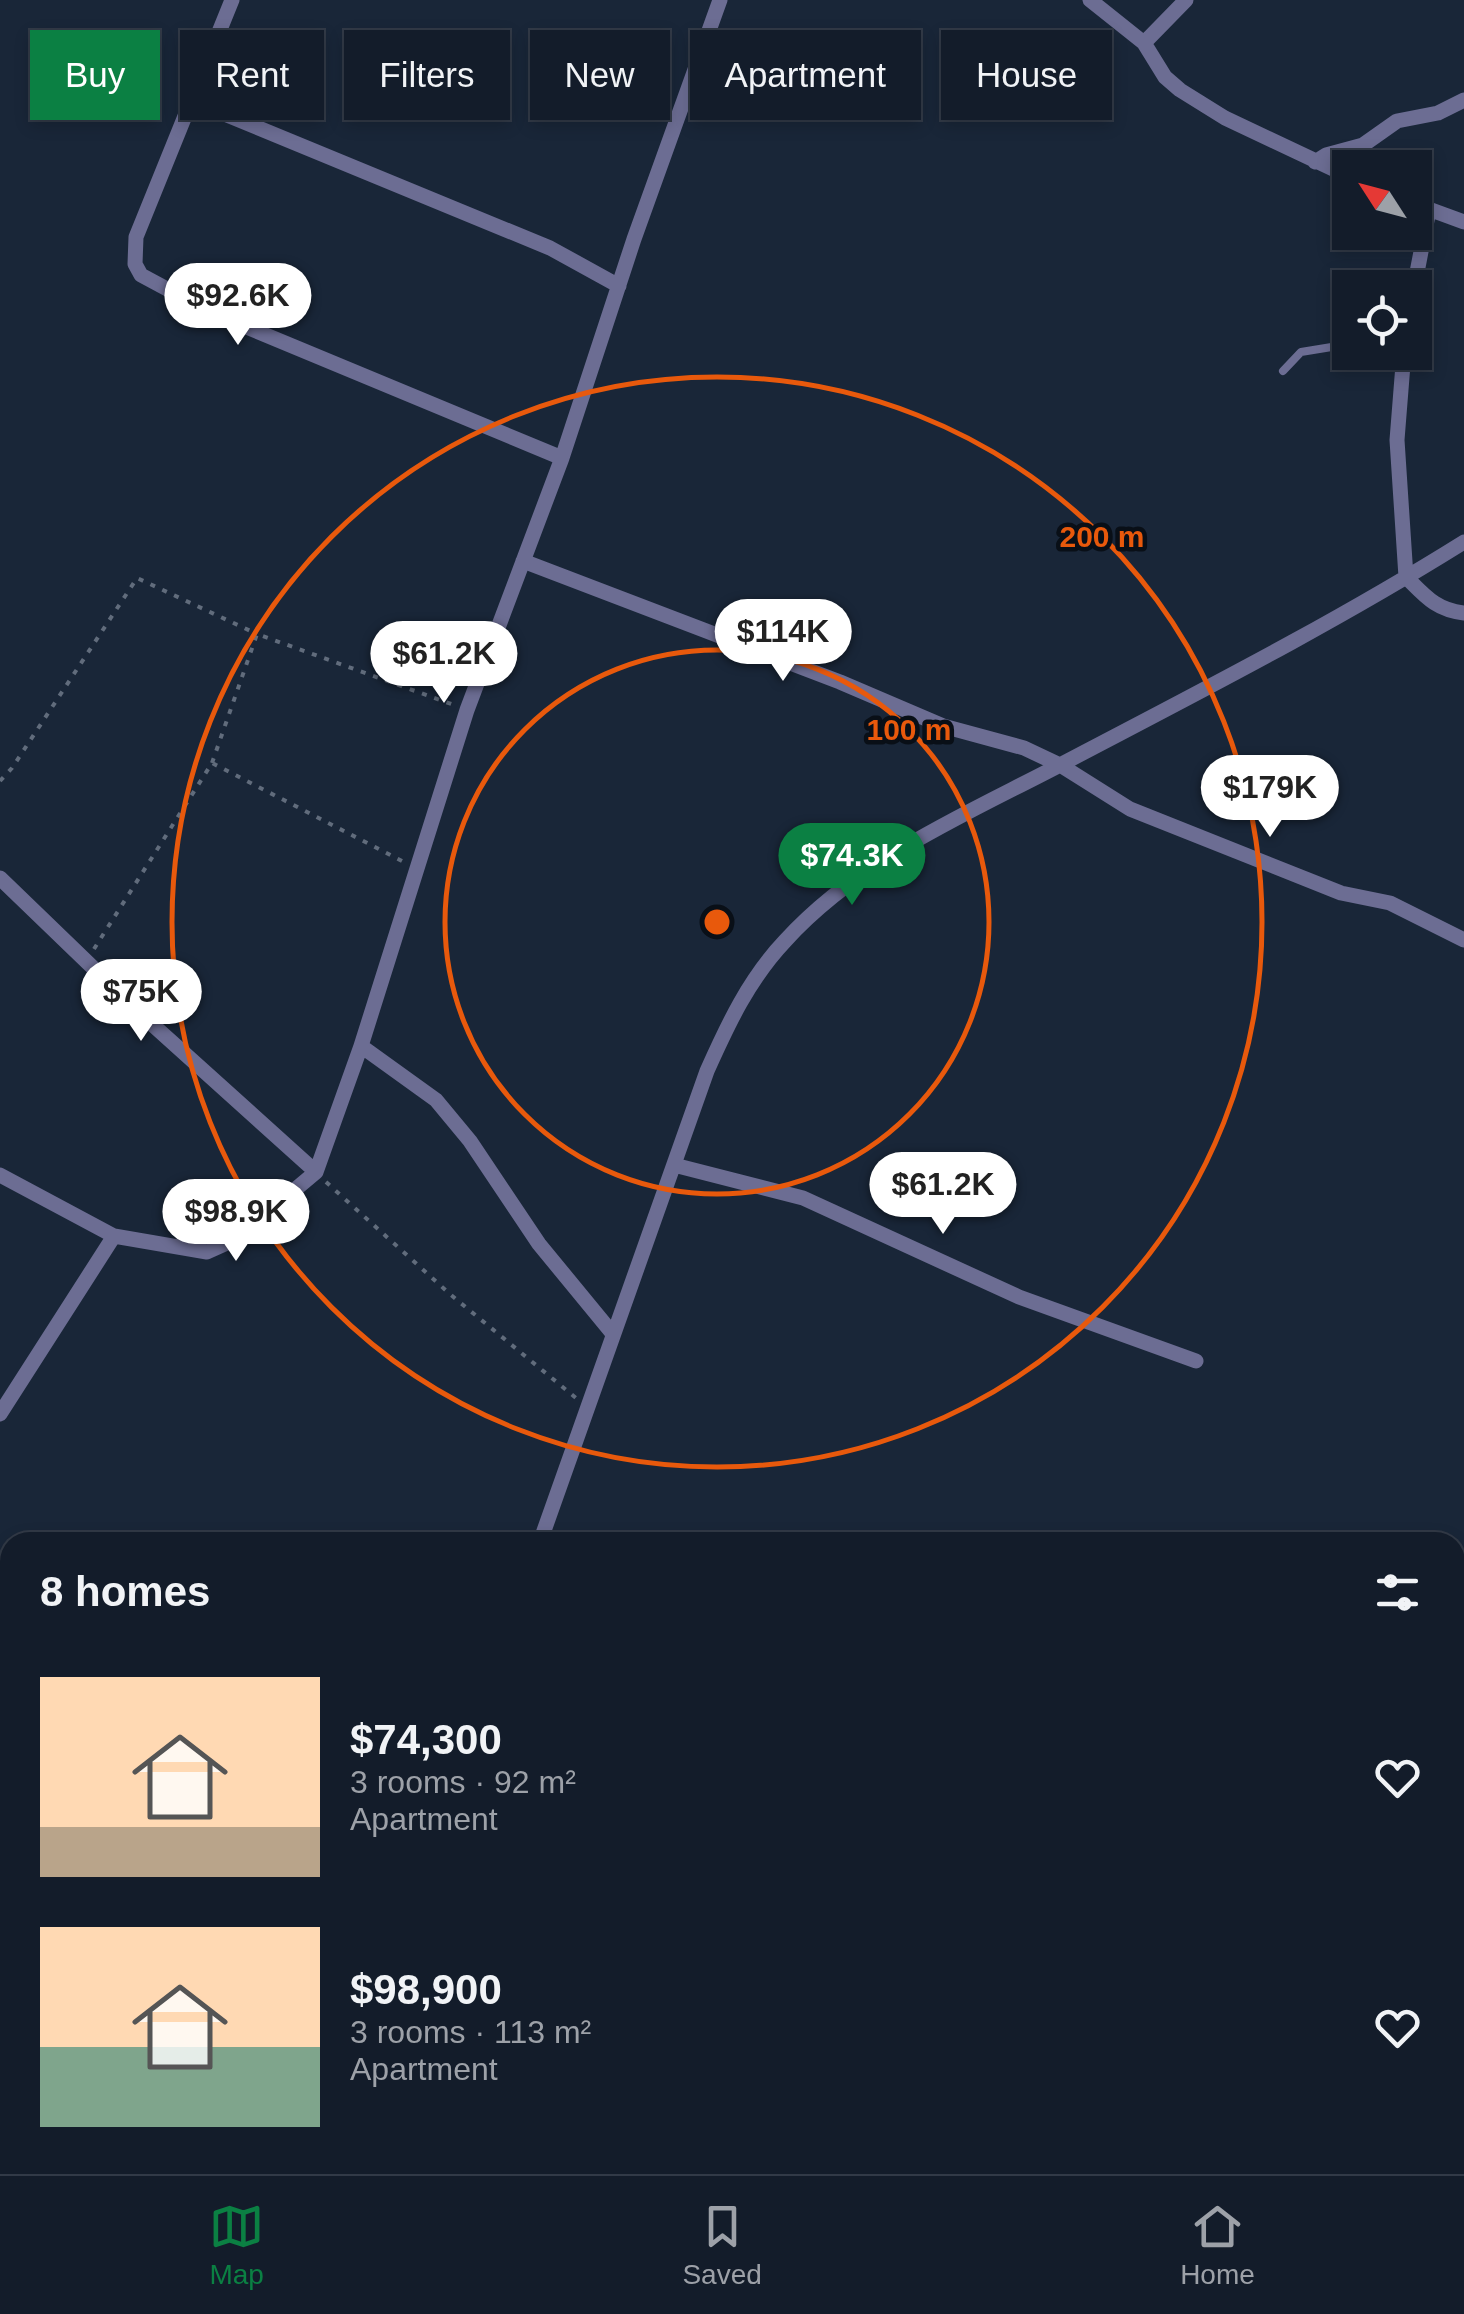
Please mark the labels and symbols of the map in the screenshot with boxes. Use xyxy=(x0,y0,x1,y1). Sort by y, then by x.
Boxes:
north arrow xyxy=(1332,150,1432,250)
pin: $92.6K xyxy=(157,263,319,348)
text: 200 m xyxy=(1059,520,1145,553)
pin: $114K xyxy=(713,599,853,684)
pin: $61.2K xyxy=(363,621,525,706)
text: 100 m xyxy=(866,713,952,746)
pin: $179K xyxy=(1200,755,1340,840)
pin: $74.3K xyxy=(771,823,933,908)
centre of rings xyxy=(699,904,735,940)
pin: $75K xyxy=(82,959,200,1044)
pin: $61.2K xyxy=(862,1152,1024,1237)
pin: $98.9K xyxy=(155,1179,317,1264)

